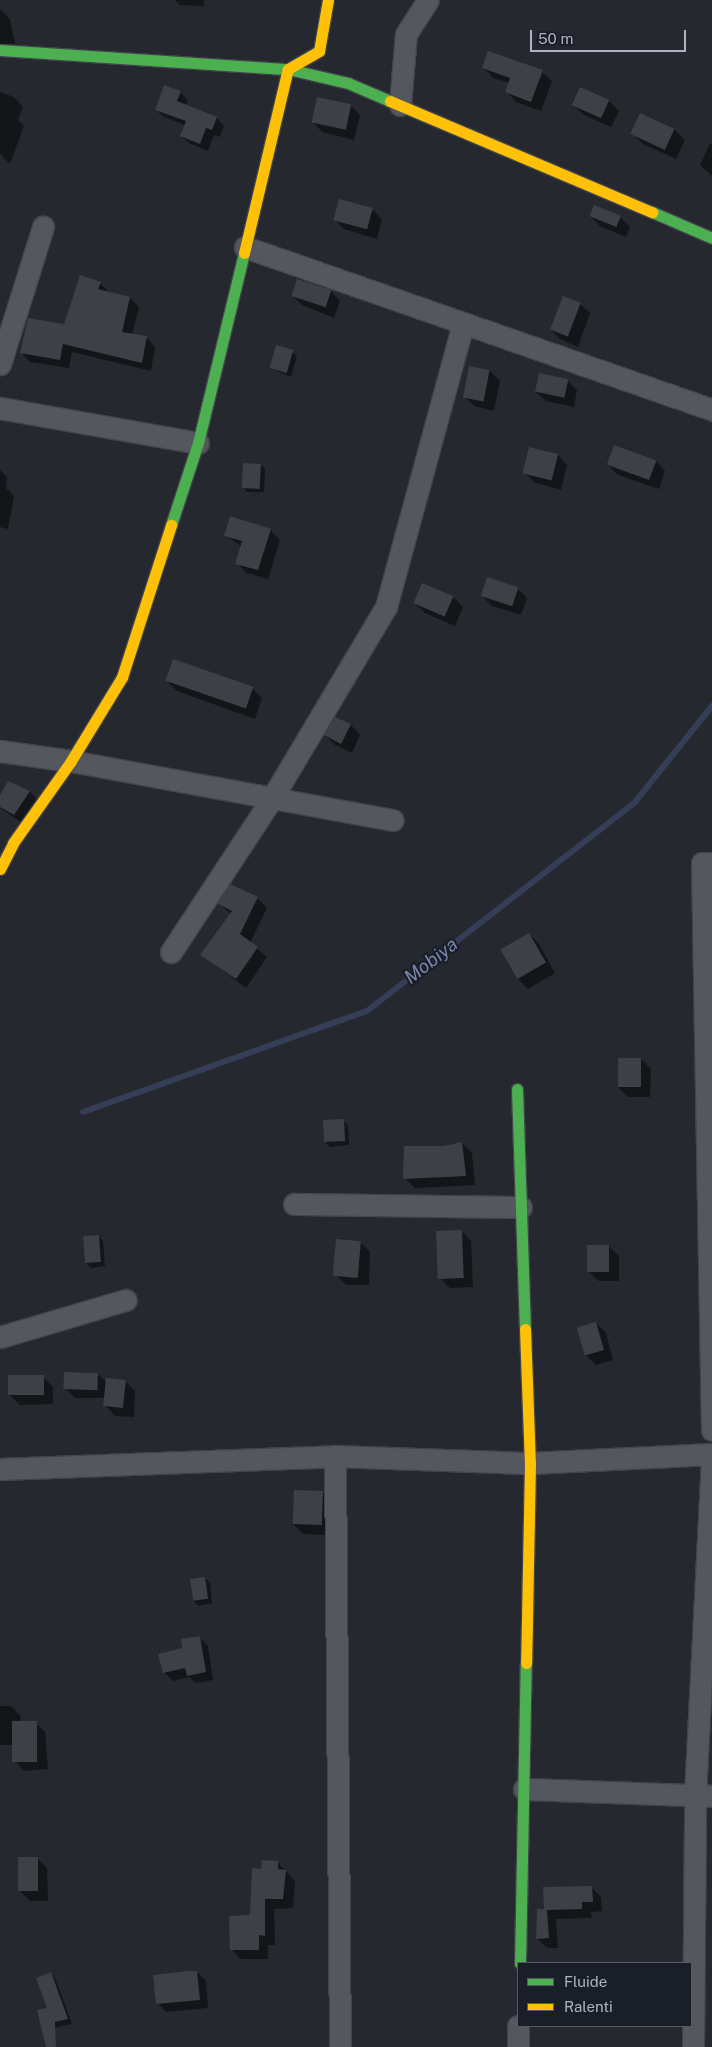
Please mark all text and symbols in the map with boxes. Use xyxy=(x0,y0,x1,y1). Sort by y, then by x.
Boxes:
scale bar xyxy=(532,20,688,52)
text: 50 m xyxy=(538,30,573,47)
water label: Mobiya xyxy=(400,933,462,989)
legend xyxy=(517,1962,692,2027)
text: Fluide xyxy=(564,1973,607,1990)
text: Ralenti xyxy=(564,1998,613,2015)

